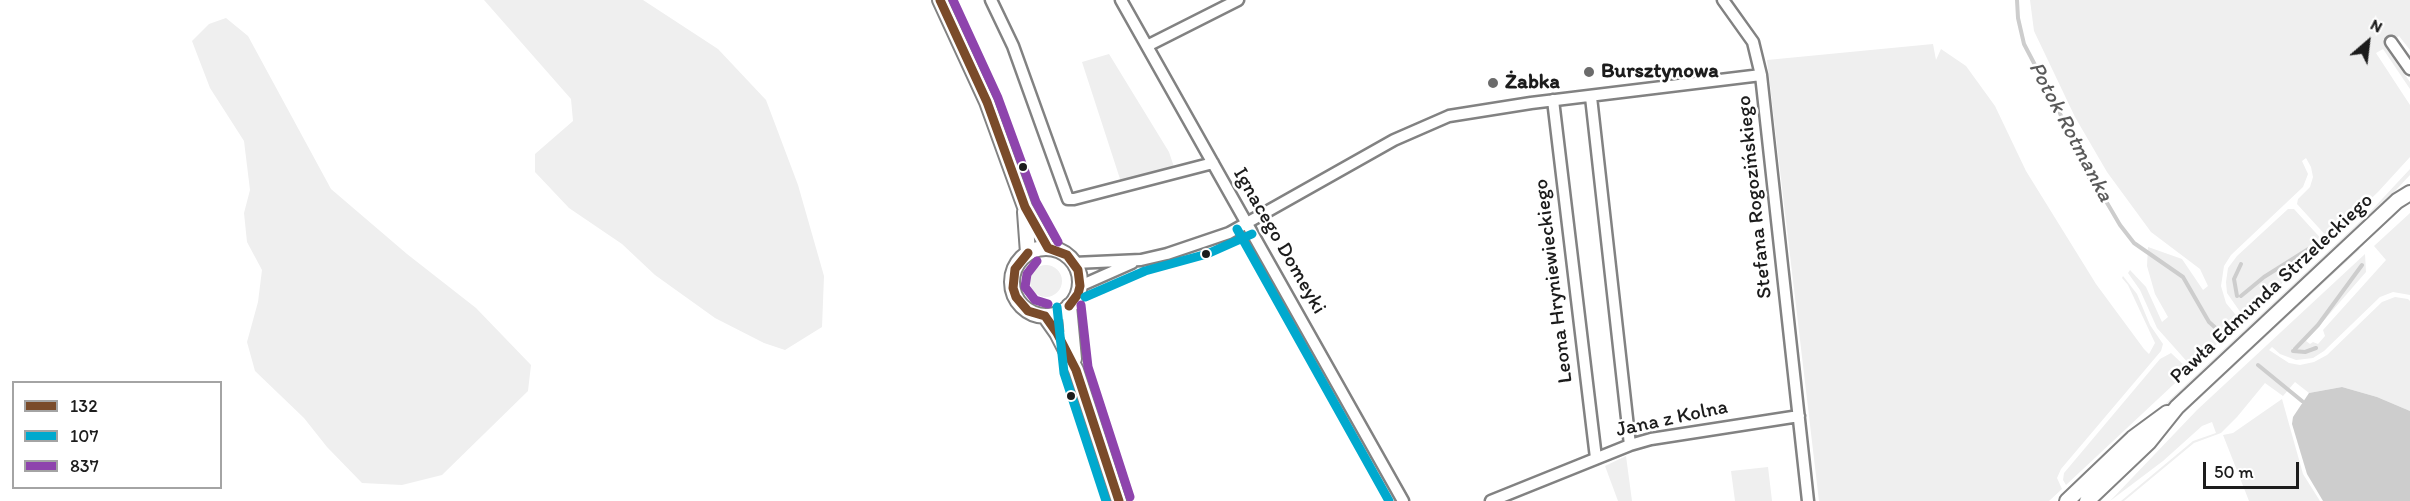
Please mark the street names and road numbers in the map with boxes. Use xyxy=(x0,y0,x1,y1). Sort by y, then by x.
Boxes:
street label: Stefana Rogozińskiego xyxy=(1732,94,1778,300)
street label: Ignacego Domeyki xyxy=(1227,163,1331,319)
street label: Leona Hryniewieckiego xyxy=(1529,177,1579,385)
street label: Pawła Edmunda Strzeleckiego xyxy=(2165,188,2379,390)
street label: Jana z Kolna xyxy=(1614,395,1730,443)

